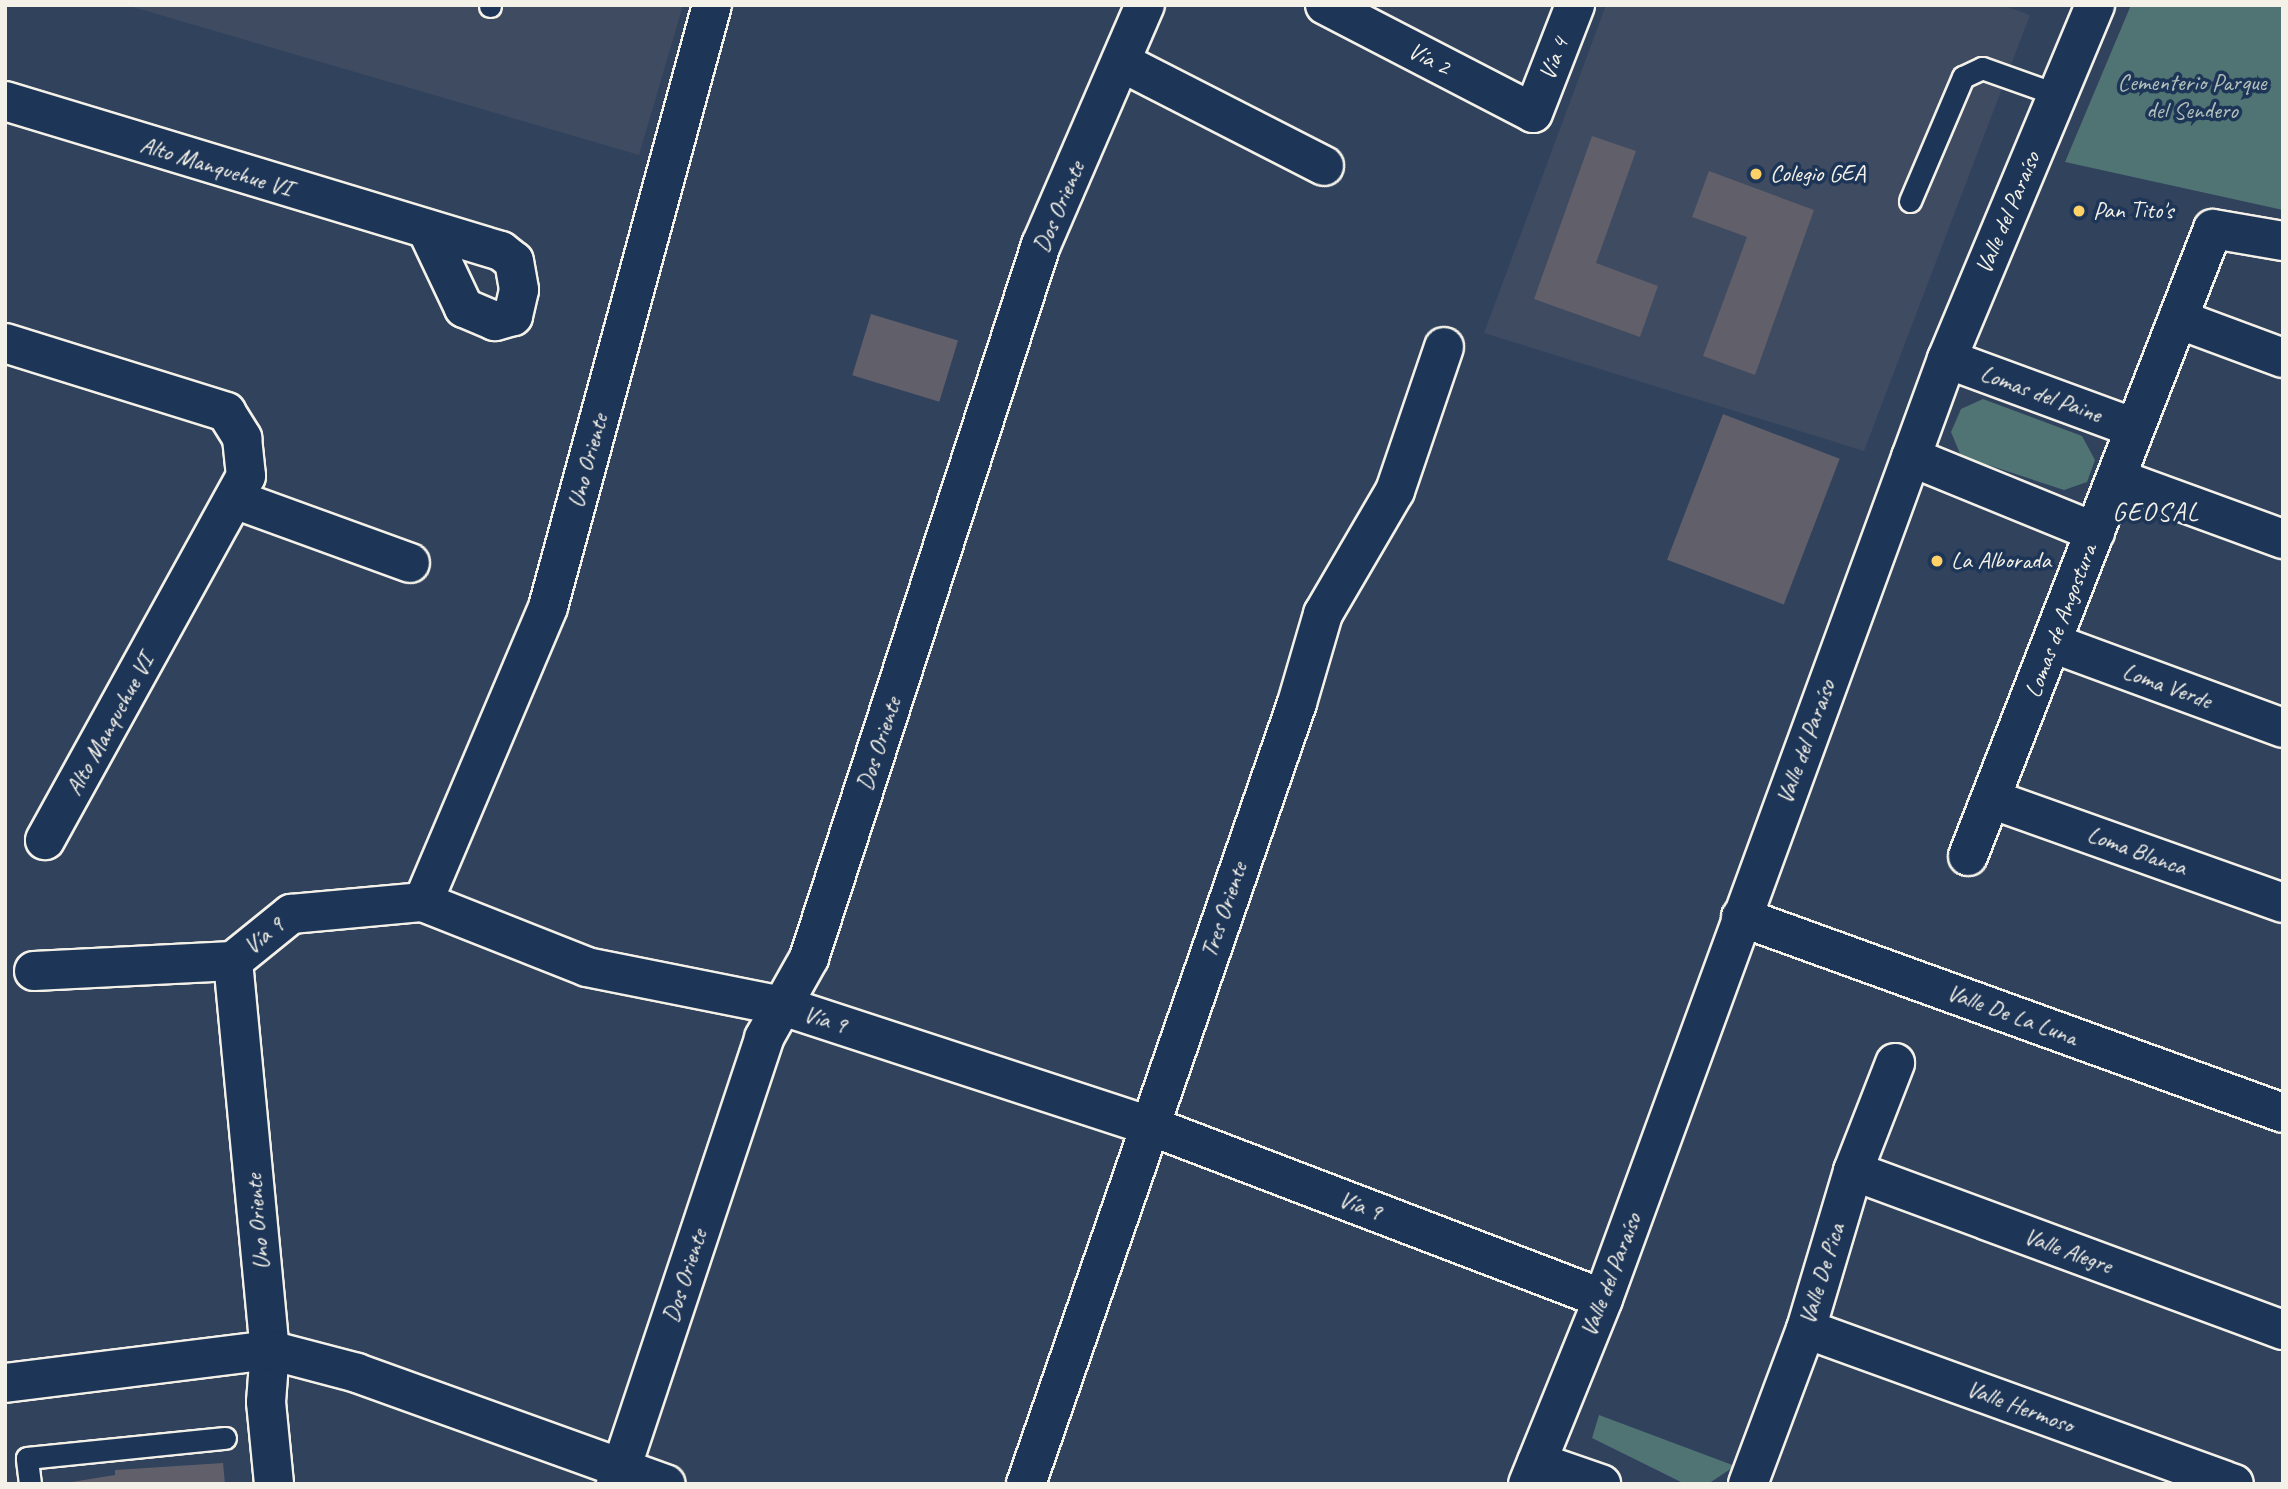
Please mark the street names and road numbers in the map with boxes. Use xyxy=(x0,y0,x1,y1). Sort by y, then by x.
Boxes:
street label: Vía 4 xyxy=(1533,34,1575,84)
street label: Vía 2 xyxy=(1403,36,1455,82)
street label: Alto Manquehue VI xyxy=(137,130,295,204)
street label: Valle del Paraíso xyxy=(1969,148,2047,278)
street label: Dos Oriente xyxy=(1027,157,1091,257)
street label: Lomas del Paine xyxy=(1977,359,2105,429)
street label: Uno Oriente xyxy=(562,411,614,511)
street label: Lomas de Angostura xyxy=(2019,540,2103,702)
street label: Alto Manquehue VI xyxy=(59,649,161,801)
street label: Loma Verde xyxy=(2119,657,2215,715)
street label: Valle del Paraíso xyxy=(1770,676,1842,808)
street label: Dos Oriente xyxy=(850,694,908,794)
street label: Loma Blanca xyxy=(2083,820,2191,882)
street label: Tres Oriente xyxy=(1194,859,1254,961)
street label: Vía 9 xyxy=(238,911,290,961)
street label: Valle De La Luna xyxy=(1943,978,2081,1052)
street label: Vía 9 xyxy=(800,1000,850,1040)
street label: Uno Oriente xyxy=(239,1173,277,1271)
street label: Vía 9 xyxy=(1335,1185,1385,1227)
street label: Valle del Paraíso xyxy=(1574,1209,1648,1341)
street label: Valle De Pica xyxy=(1793,1220,1851,1328)
street label: Valle Alegre xyxy=(2020,1222,2116,1280)
street label: Dos Oriente xyxy=(656,1226,714,1326)
street label: Valle Hermoso xyxy=(1962,1374,2078,1440)

